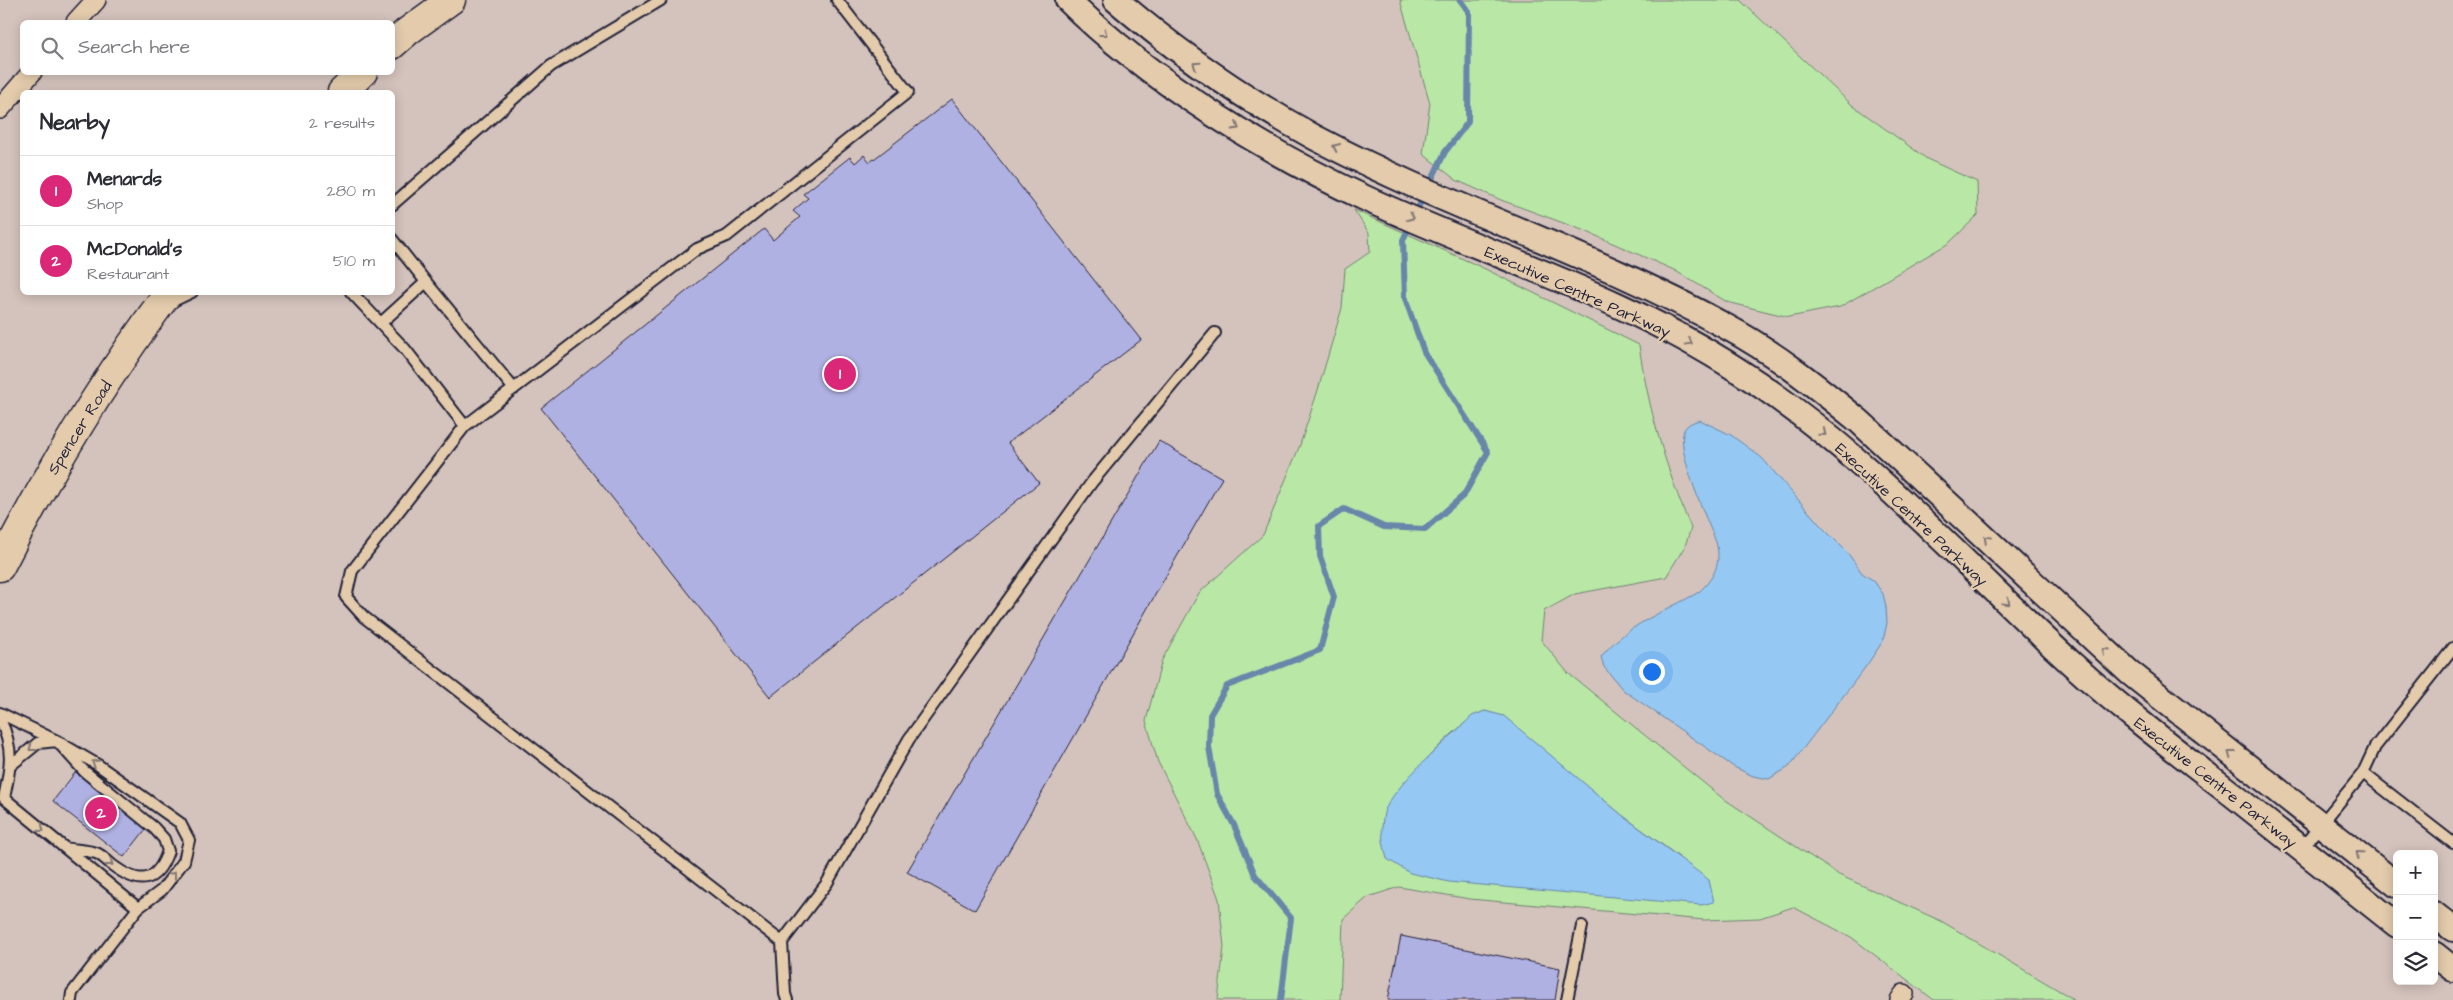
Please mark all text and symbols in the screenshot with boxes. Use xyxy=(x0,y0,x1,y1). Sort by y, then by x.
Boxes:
search box xyxy=(20,20,395,75)
one-way arrow xyxy=(1098,28,1107,36)
icon: search xyxy=(38,34,66,62)
text: Search here xyxy=(78,34,190,61)
one-way arrow xyxy=(1192,61,1201,71)
text: Nearby xyxy=(40,108,110,137)
text: 2 results xyxy=(309,112,375,134)
one-way arrow xyxy=(1231,120,1240,130)
one-way arrow xyxy=(1332,143,1341,153)
text: Menards xyxy=(87,166,162,193)
text: 1 xyxy=(55,180,57,202)
text: 280 m xyxy=(327,180,375,202)
text: Shop xyxy=(87,193,123,215)
one-way arrow xyxy=(1406,211,1415,222)
text: McDonald's xyxy=(87,236,182,263)
street label: Executive Centre Parkway xyxy=(1481,241,1674,344)
text: 2 xyxy=(51,250,61,272)
text: 510 m xyxy=(333,250,375,272)
text: Restaurant xyxy=(87,263,169,285)
one-way arrow xyxy=(1683,335,1692,345)
pin: 1 xyxy=(824,355,856,393)
street label: Spencer Road xyxy=(42,376,117,479)
one-way arrow xyxy=(1817,427,1826,435)
street label: Executive Centre Parkway xyxy=(1830,438,1993,592)
one-way arrow xyxy=(1984,536,1993,545)
one-way arrow xyxy=(2002,596,2011,605)
one-way arrow xyxy=(2102,648,2111,657)
your location xyxy=(1639,659,1665,685)
street label: Executive Centre Parkway xyxy=(2129,712,2302,854)
one-way arrow xyxy=(28,742,38,751)
one-way arrow xyxy=(2227,751,2237,760)
one-way arrow xyxy=(91,760,100,770)
pin: 2 xyxy=(85,794,117,832)
one-way arrow xyxy=(35,823,44,831)
map controls xyxy=(2393,850,2438,985)
button: + xyxy=(2393,850,2438,895)
one-way arrow xyxy=(2355,851,2364,860)
one-way arrow xyxy=(104,857,114,866)
one-way arrow xyxy=(168,872,176,881)
button: − xyxy=(2393,895,2438,940)
button: layers xyxy=(2393,940,2438,985)

